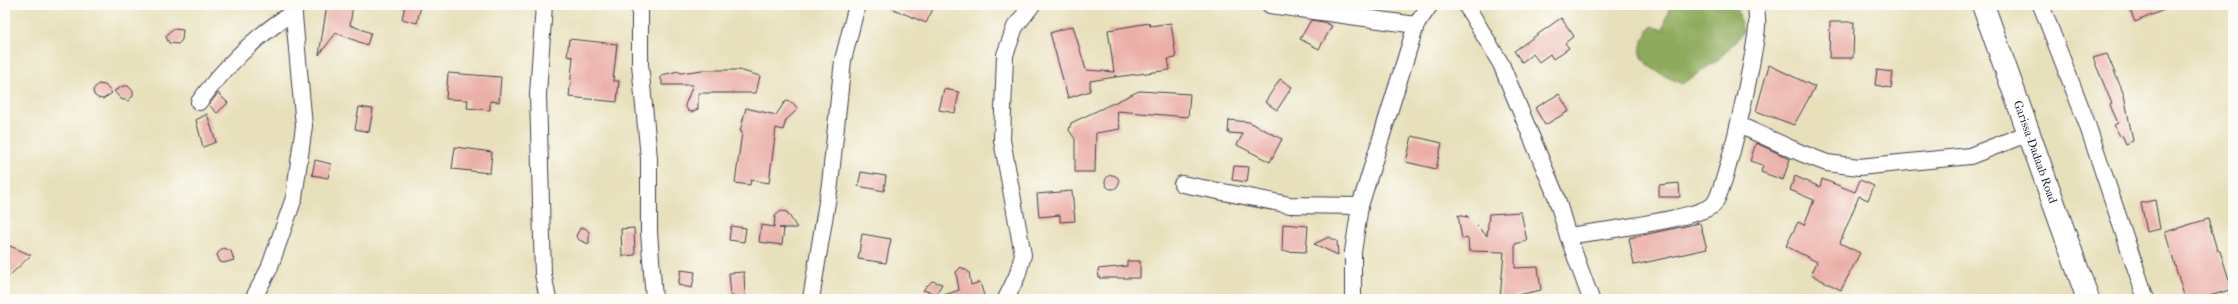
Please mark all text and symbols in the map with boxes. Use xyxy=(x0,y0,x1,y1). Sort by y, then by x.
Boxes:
street label: Garissa-Dadaab Road xyxy=(2011,99,2060,206)

